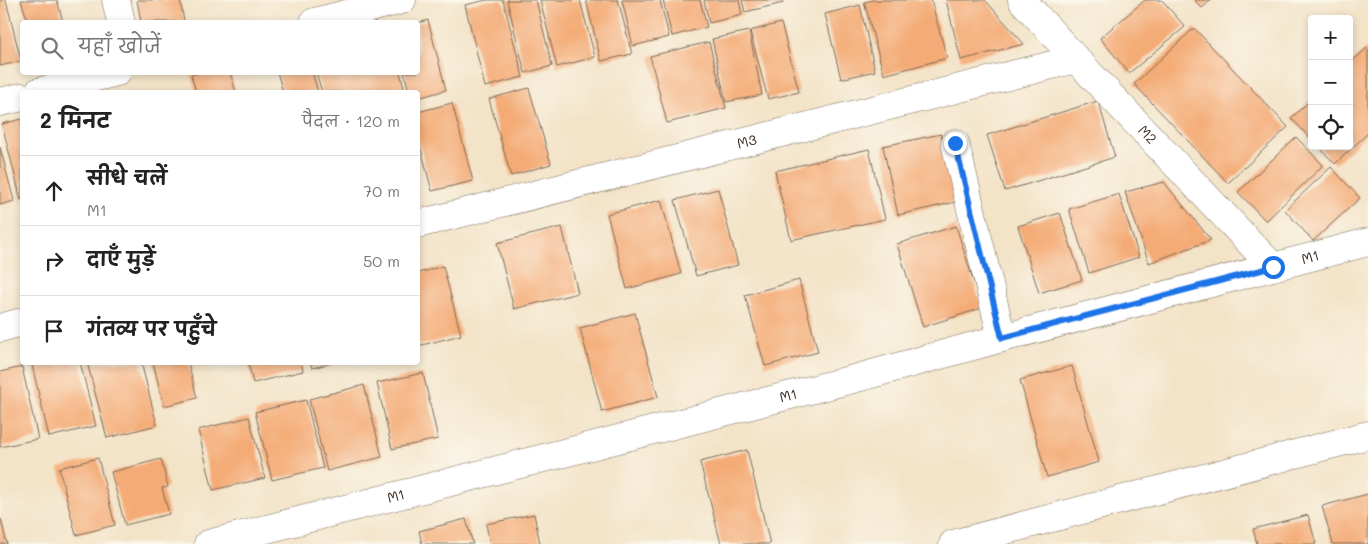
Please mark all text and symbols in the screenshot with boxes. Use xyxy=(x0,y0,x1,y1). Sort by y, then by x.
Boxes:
map controls xyxy=(1308,15,1353,150)
button: + xyxy=(1308,15,1353,60)
search box xyxy=(20,20,420,75)
text: यहाँ खोजें xyxy=(78,33,161,58)
icon: search xyxy=(38,34,66,62)
button: − xyxy=(1308,60,1353,105)
button: locate xyxy=(1308,105,1353,150)
text: 2 मिनट xyxy=(40,106,110,133)
text: पैदल · 120 m xyxy=(302,110,400,131)
street label: M2 xyxy=(1134,121,1161,148)
street label: M3 xyxy=(735,129,758,153)
route end xyxy=(944,132,967,155)
text: सीधे चलें xyxy=(87,165,167,190)
icon: ahead xyxy=(40,177,68,205)
text: 70 m xyxy=(363,180,400,201)
text: M1 xyxy=(87,199,107,220)
street label: M1 xyxy=(1299,245,1321,268)
text: दाएँ मुड़ें xyxy=(87,246,155,271)
icon: right xyxy=(40,247,68,275)
text: 50 m xyxy=(363,250,400,271)
route start xyxy=(1262,256,1285,279)
text: गंतव्य पर पहुँचे xyxy=(87,316,216,341)
icon: arrive xyxy=(40,317,68,345)
street label: M1 xyxy=(777,384,799,406)
street label: M1 xyxy=(385,484,407,507)

